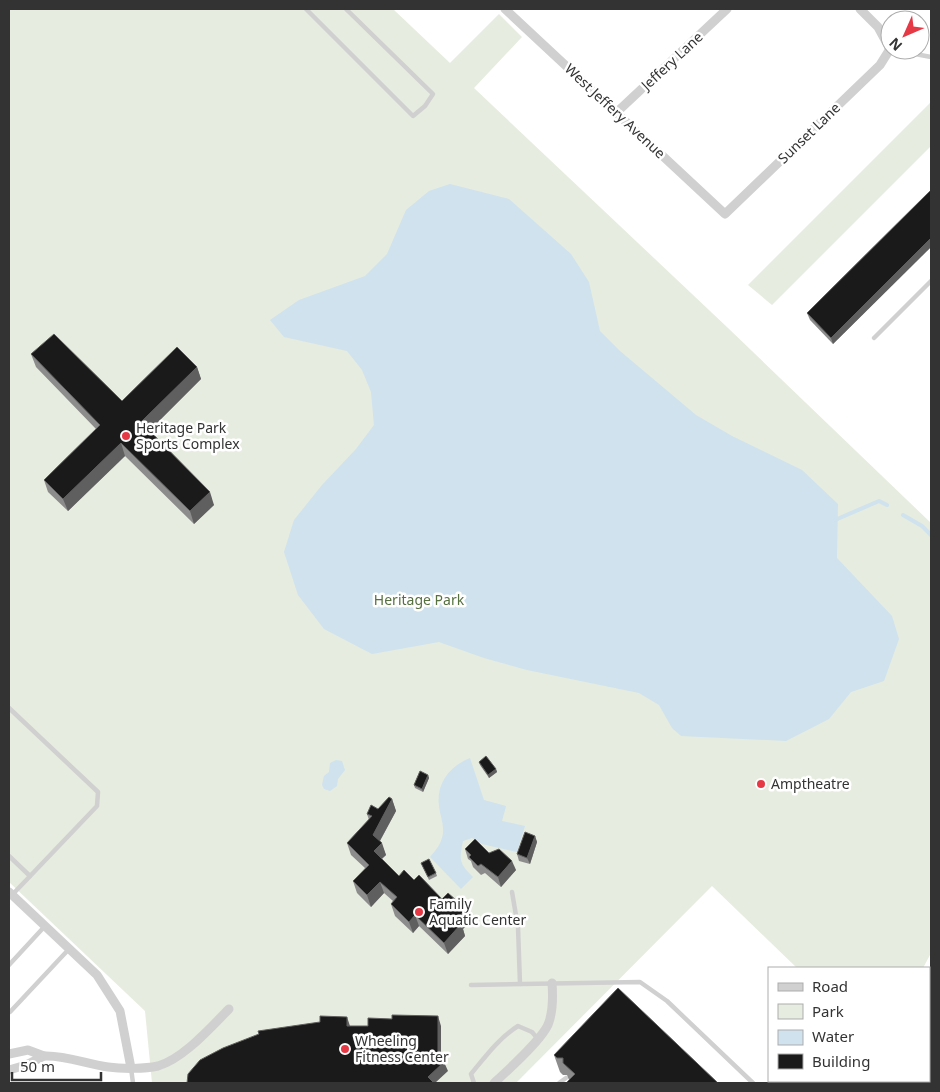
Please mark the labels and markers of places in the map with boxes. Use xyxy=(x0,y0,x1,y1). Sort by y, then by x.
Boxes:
place label: Heritage Park Sports Complex xyxy=(136,418,240,453)
marker: Heritage Park Sports Complex xyxy=(120,430,132,442)
place label: Amptheatre xyxy=(771,774,850,793)
marker: Amptheatre xyxy=(755,778,767,790)
place label: Family Aquatic Center xyxy=(429,894,526,929)
marker: Family Aquatic Center xyxy=(413,906,425,918)
place label: Wheeling Fitness Center xyxy=(355,1031,449,1066)
marker: Wheeling Fitness Center xyxy=(339,1043,351,1055)

